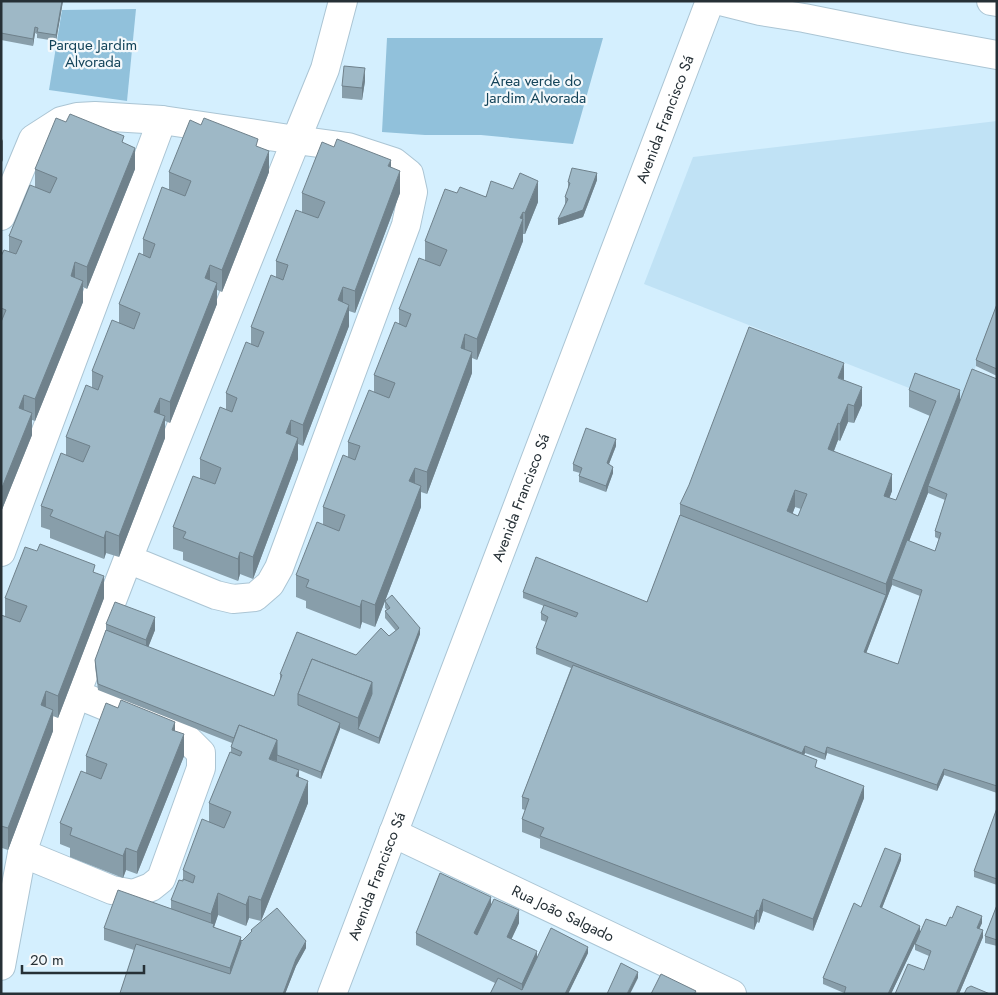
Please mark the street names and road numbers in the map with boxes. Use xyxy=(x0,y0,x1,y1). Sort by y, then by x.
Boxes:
street label: Avenida Francisco Sá xyxy=(631,52,699,186)
street label: Avenida Francisco Sá xyxy=(487,431,555,565)
street label: Avenida Francisco Sá xyxy=(342,809,411,943)
street label: Rua João Salgado xyxy=(508,880,618,947)

